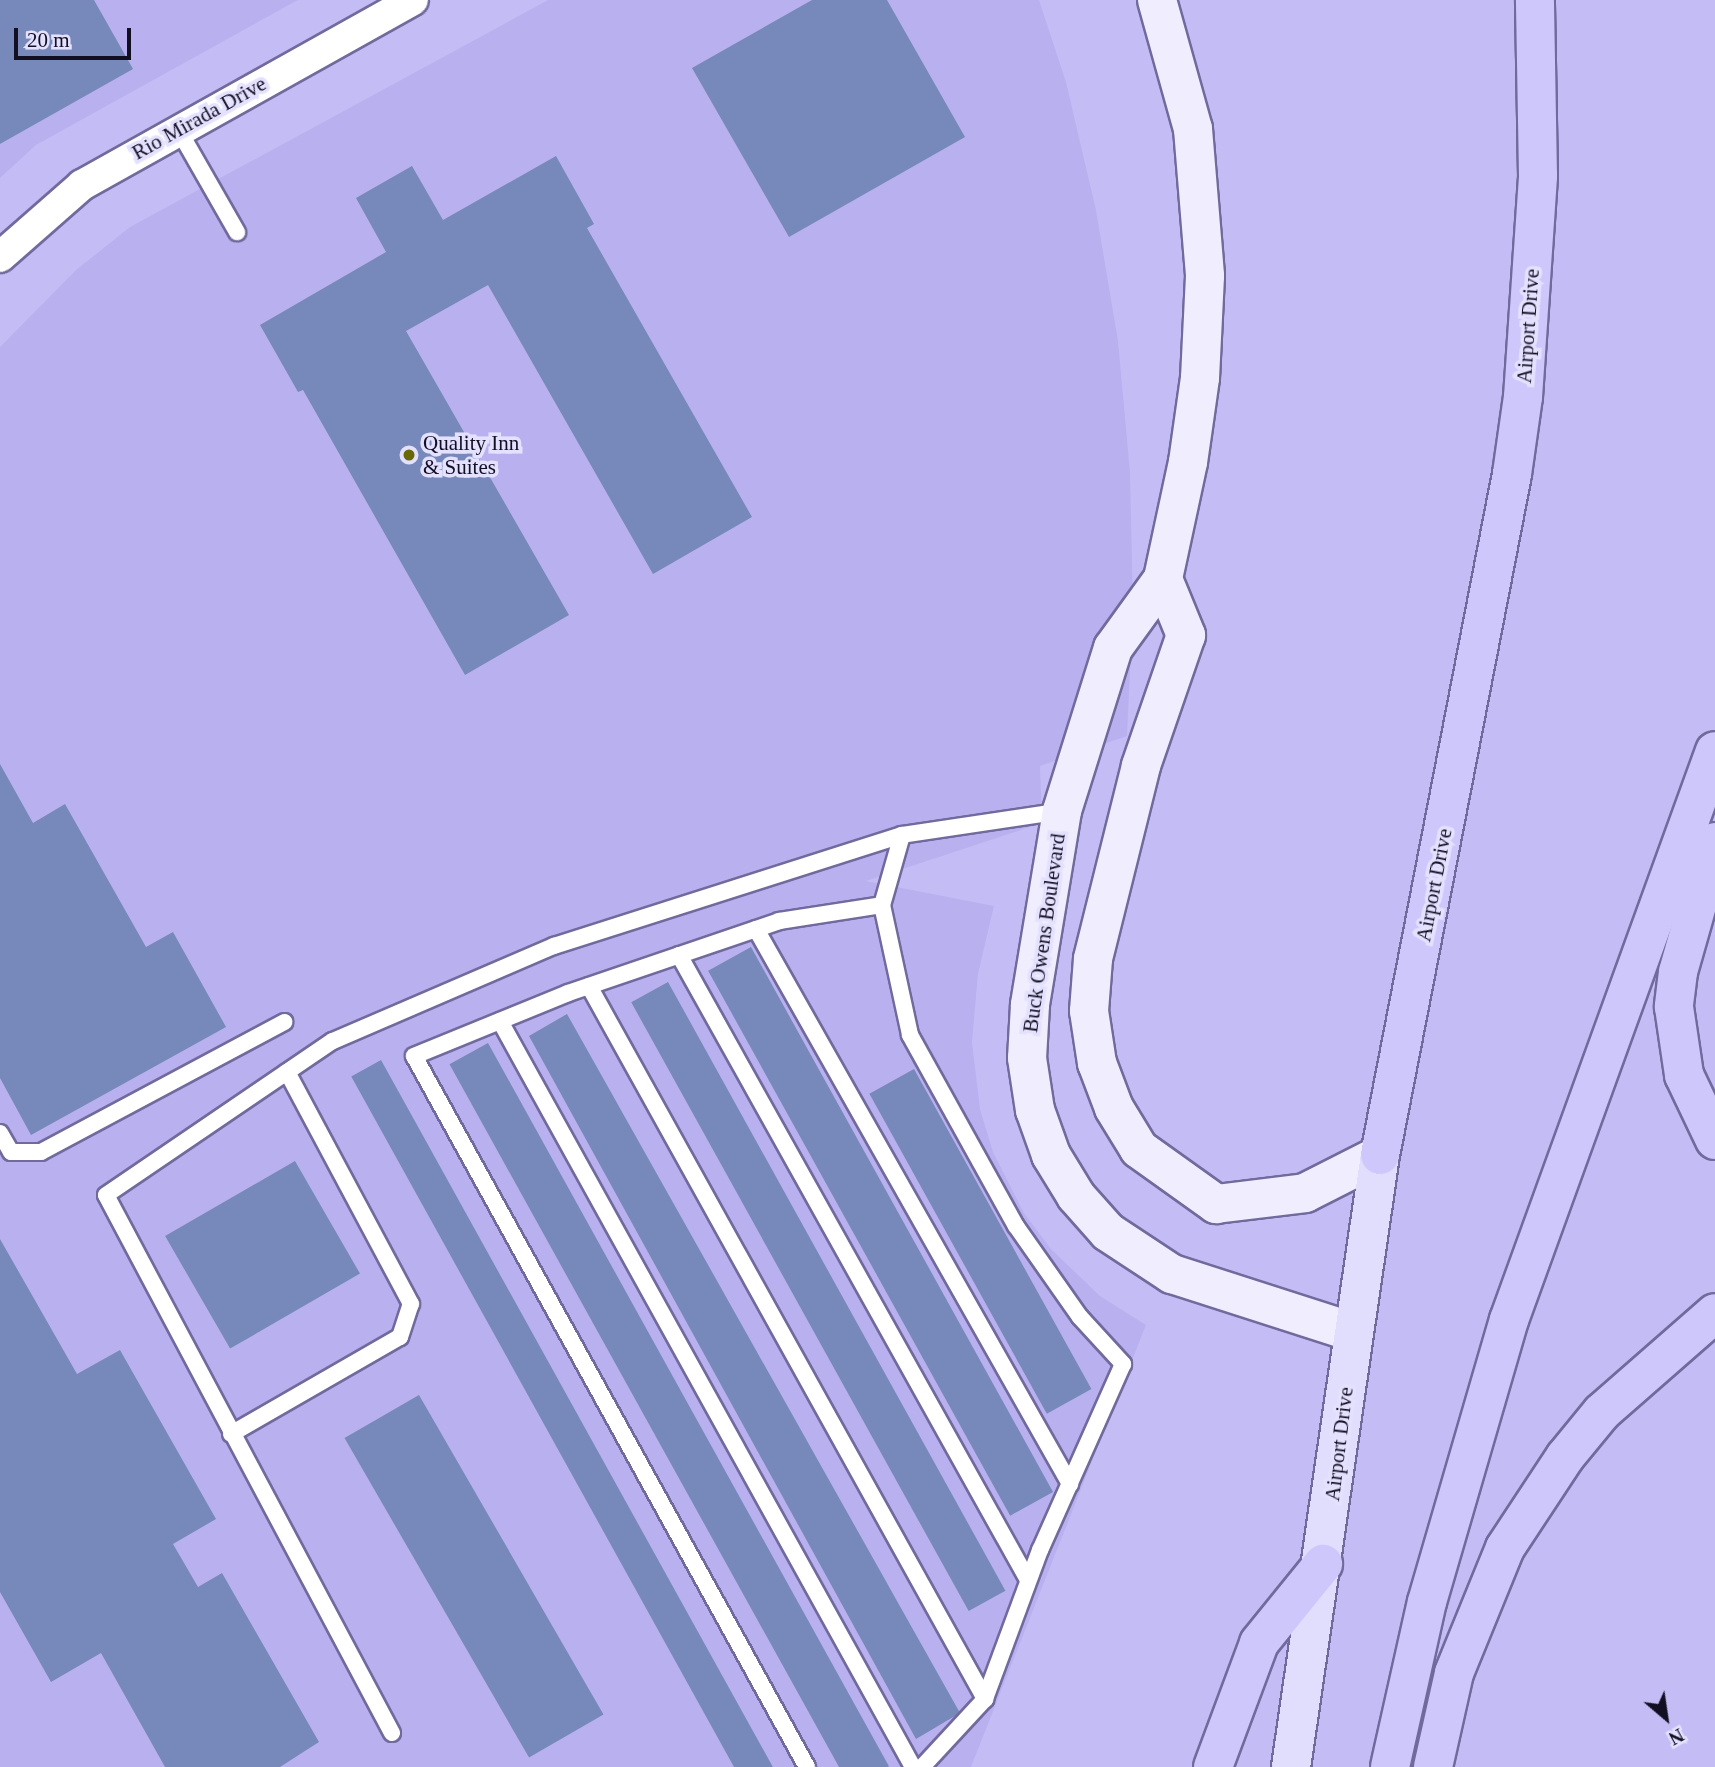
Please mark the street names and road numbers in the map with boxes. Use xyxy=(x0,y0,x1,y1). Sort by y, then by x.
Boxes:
street label: Rio Mirada Drive xyxy=(128,71,270,165)
street label: Airport Drive xyxy=(1511,268,1545,384)
street label: Airport Drive xyxy=(1411,826,1457,944)
street label: Buck Owens Boulevard xyxy=(1018,832,1070,1034)
street label: Airport Drive xyxy=(1319,1385,1359,1503)

